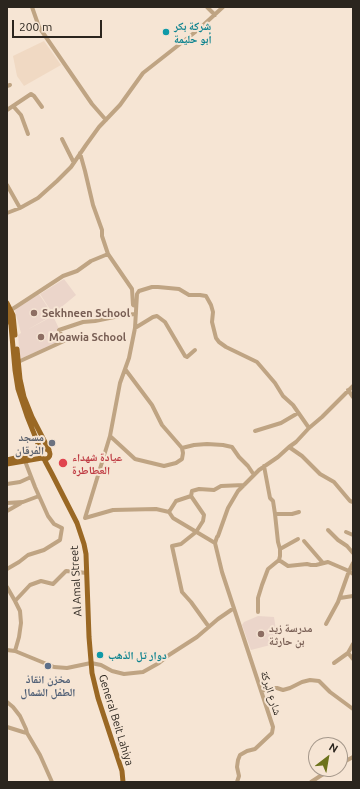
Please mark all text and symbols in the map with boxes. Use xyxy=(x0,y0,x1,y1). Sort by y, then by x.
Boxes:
scale bar xyxy=(14,12,104,38)
place label: شركة بكر أبو حليمة xyxy=(174,19,212,45)
text: 200 m xyxy=(19,20,52,33)
marker: شركة بكر أبو حليمة xyxy=(161,27,171,37)
place label: Sekhneen School xyxy=(42,306,130,320)
marker: Sekhneen School xyxy=(29,308,39,318)
place label: Moawia School xyxy=(49,330,126,344)
marker: Moawia School xyxy=(36,332,46,342)
place label: مسجد الفرقان xyxy=(15,430,44,456)
marker: مسجد الفرقان xyxy=(47,438,57,448)
place label: عيادة شهداء العطاطرة xyxy=(72,450,122,476)
marker: عيادة شهداء العطاطرة xyxy=(57,457,69,469)
street label: Al Amal Street xyxy=(68,545,84,617)
place label: مدرسة زيد بن حارثة xyxy=(269,621,312,647)
marker: مدرسة زيد بن حارثة xyxy=(256,629,266,639)
place label: دوار تل الذهب xyxy=(108,648,167,662)
marker: دوار تل الذهب xyxy=(95,650,105,660)
marker: مخزن انقاذ الطفل الشمال xyxy=(43,661,53,671)
street label: شارع البركة xyxy=(258,669,284,717)
place label: مخزن انقاذ الطفل الشمال xyxy=(21,672,75,698)
street label: General Beit Lahiya xyxy=(96,673,136,767)
north arrow xyxy=(308,737,348,777)
text: N xyxy=(327,740,340,755)

